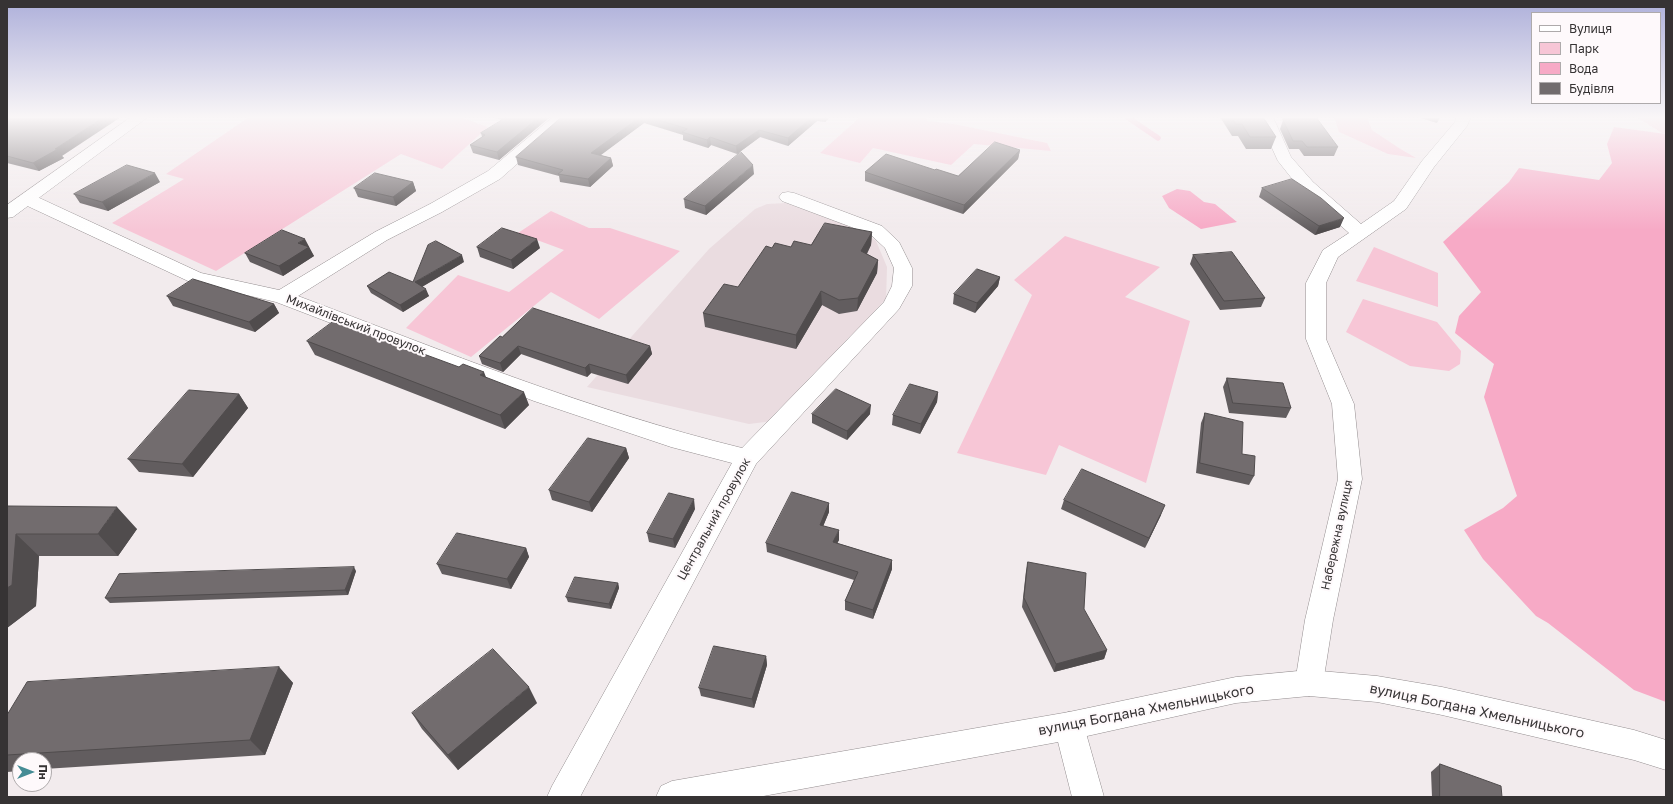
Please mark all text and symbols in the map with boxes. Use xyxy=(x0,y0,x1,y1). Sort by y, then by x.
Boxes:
legend xyxy=(1531,12,1661,104)
text: Вулиця xyxy=(1569,21,1612,36)
text: Парк xyxy=(1569,41,1599,56)
text: Вода xyxy=(1569,61,1598,76)
text: Будівля xyxy=(1569,81,1614,96)
street label: Михайлівський провулок xyxy=(284,292,428,358)
street label: Центральний провулок xyxy=(674,455,754,583)
street label: Набережна вулиця xyxy=(1318,478,1356,592)
street label: вулиця Богдана Хмельницького xyxy=(1368,680,1586,742)
street label: вулиця Богдана Хмельницького xyxy=(1037,681,1255,739)
north arrow xyxy=(12,752,52,792)
text: Пн xyxy=(37,765,50,779)

